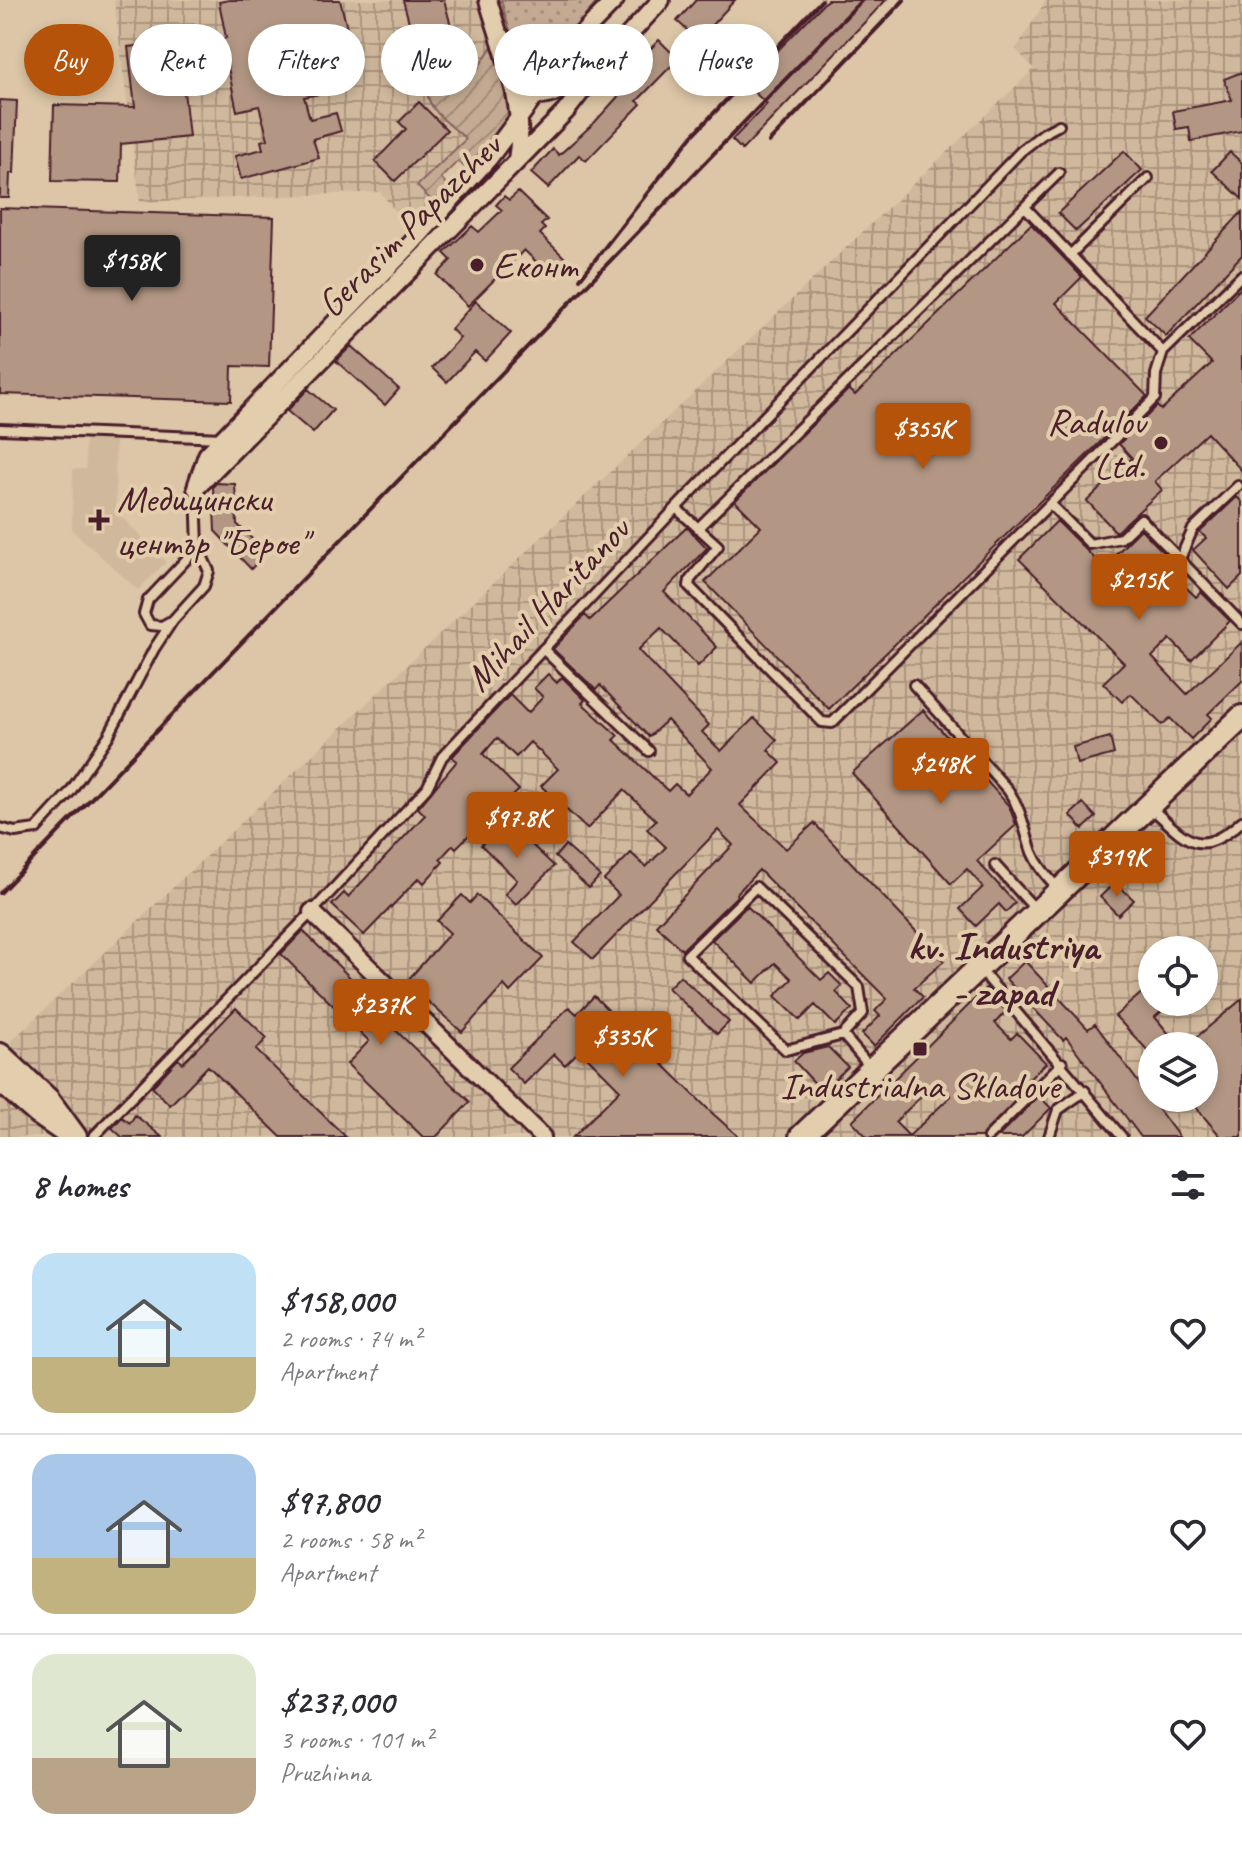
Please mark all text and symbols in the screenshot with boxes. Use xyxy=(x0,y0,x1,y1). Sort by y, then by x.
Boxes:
chip: Buy xyxy=(24,24,114,96)
chip: Rent xyxy=(130,24,232,96)
chip: Filters xyxy=(248,24,365,96)
chip: New xyxy=(381,24,478,96)
chip: Apartment xyxy=(494,24,653,96)
chip: House xyxy=(669,24,779,96)
street label: Gerasim Papazchev xyxy=(307,121,513,327)
pin: $158K xyxy=(76,235,188,303)
place label: Еконт xyxy=(493,242,579,289)
text: $158K xyxy=(102,244,162,277)
marker: Еконт xyxy=(468,256,486,274)
place label: Radulov Ltd. xyxy=(1047,398,1148,489)
pin: $355K xyxy=(867,403,979,471)
text: $355K xyxy=(893,412,953,445)
marker: Radulov Ltd. xyxy=(1152,434,1170,452)
place label: Медицински център "Берое" xyxy=(117,475,314,566)
street label: Mihail Haritanov xyxy=(455,505,642,701)
marker: Медицински център "Берое" xyxy=(88,509,110,531)
pin: $215K xyxy=(1083,554,1195,622)
text: $215K xyxy=(1109,563,1169,596)
pin: $248K xyxy=(885,738,997,806)
text: $248K xyxy=(911,747,971,780)
pin: $97.8K xyxy=(452,792,582,860)
text: $97.8K xyxy=(485,801,549,834)
pin: $319K xyxy=(1061,831,1173,899)
text: $319K xyxy=(1087,840,1147,873)
district label: kv. Industriya - zapad xyxy=(908,921,1102,1017)
map controls xyxy=(1138,936,1218,1112)
button: locate xyxy=(1138,936,1218,1016)
pin: $237K xyxy=(325,979,437,1047)
text: $237K xyxy=(351,988,411,1021)
pin: $335K xyxy=(567,1011,679,1079)
text: $335K xyxy=(593,1020,653,1053)
button: layers xyxy=(1138,1032,1218,1112)
marker: Industrialna Skladove xyxy=(911,1040,929,1058)
place label: Industrialna Skladove xyxy=(780,1062,1062,1109)
icon: filters xyxy=(1166,1163,1210,1207)
text: 8 homes xyxy=(32,1164,128,1207)
text: $158,000 xyxy=(280,1279,393,1322)
icon: home xyxy=(96,1285,192,1381)
icon: heart xyxy=(1166,1311,1210,1355)
text: 2 rooms · 74 m² xyxy=(280,1322,421,1355)
text: Apartment xyxy=(280,1355,376,1388)
text: $97,800 xyxy=(280,1480,378,1523)
icon: home xyxy=(96,1486,192,1582)
icon: heart xyxy=(1166,1512,1210,1556)
text: 2 rooms · 58 m² xyxy=(280,1523,421,1556)
text: Apartment xyxy=(280,1556,376,1589)
text: $237,000 xyxy=(280,1680,394,1723)
icon: home xyxy=(96,1686,192,1782)
icon: heart xyxy=(1166,1712,1210,1756)
text: 3 rooms · 101 m² xyxy=(280,1723,432,1756)
text: Pruzhinna xyxy=(280,1756,370,1789)

